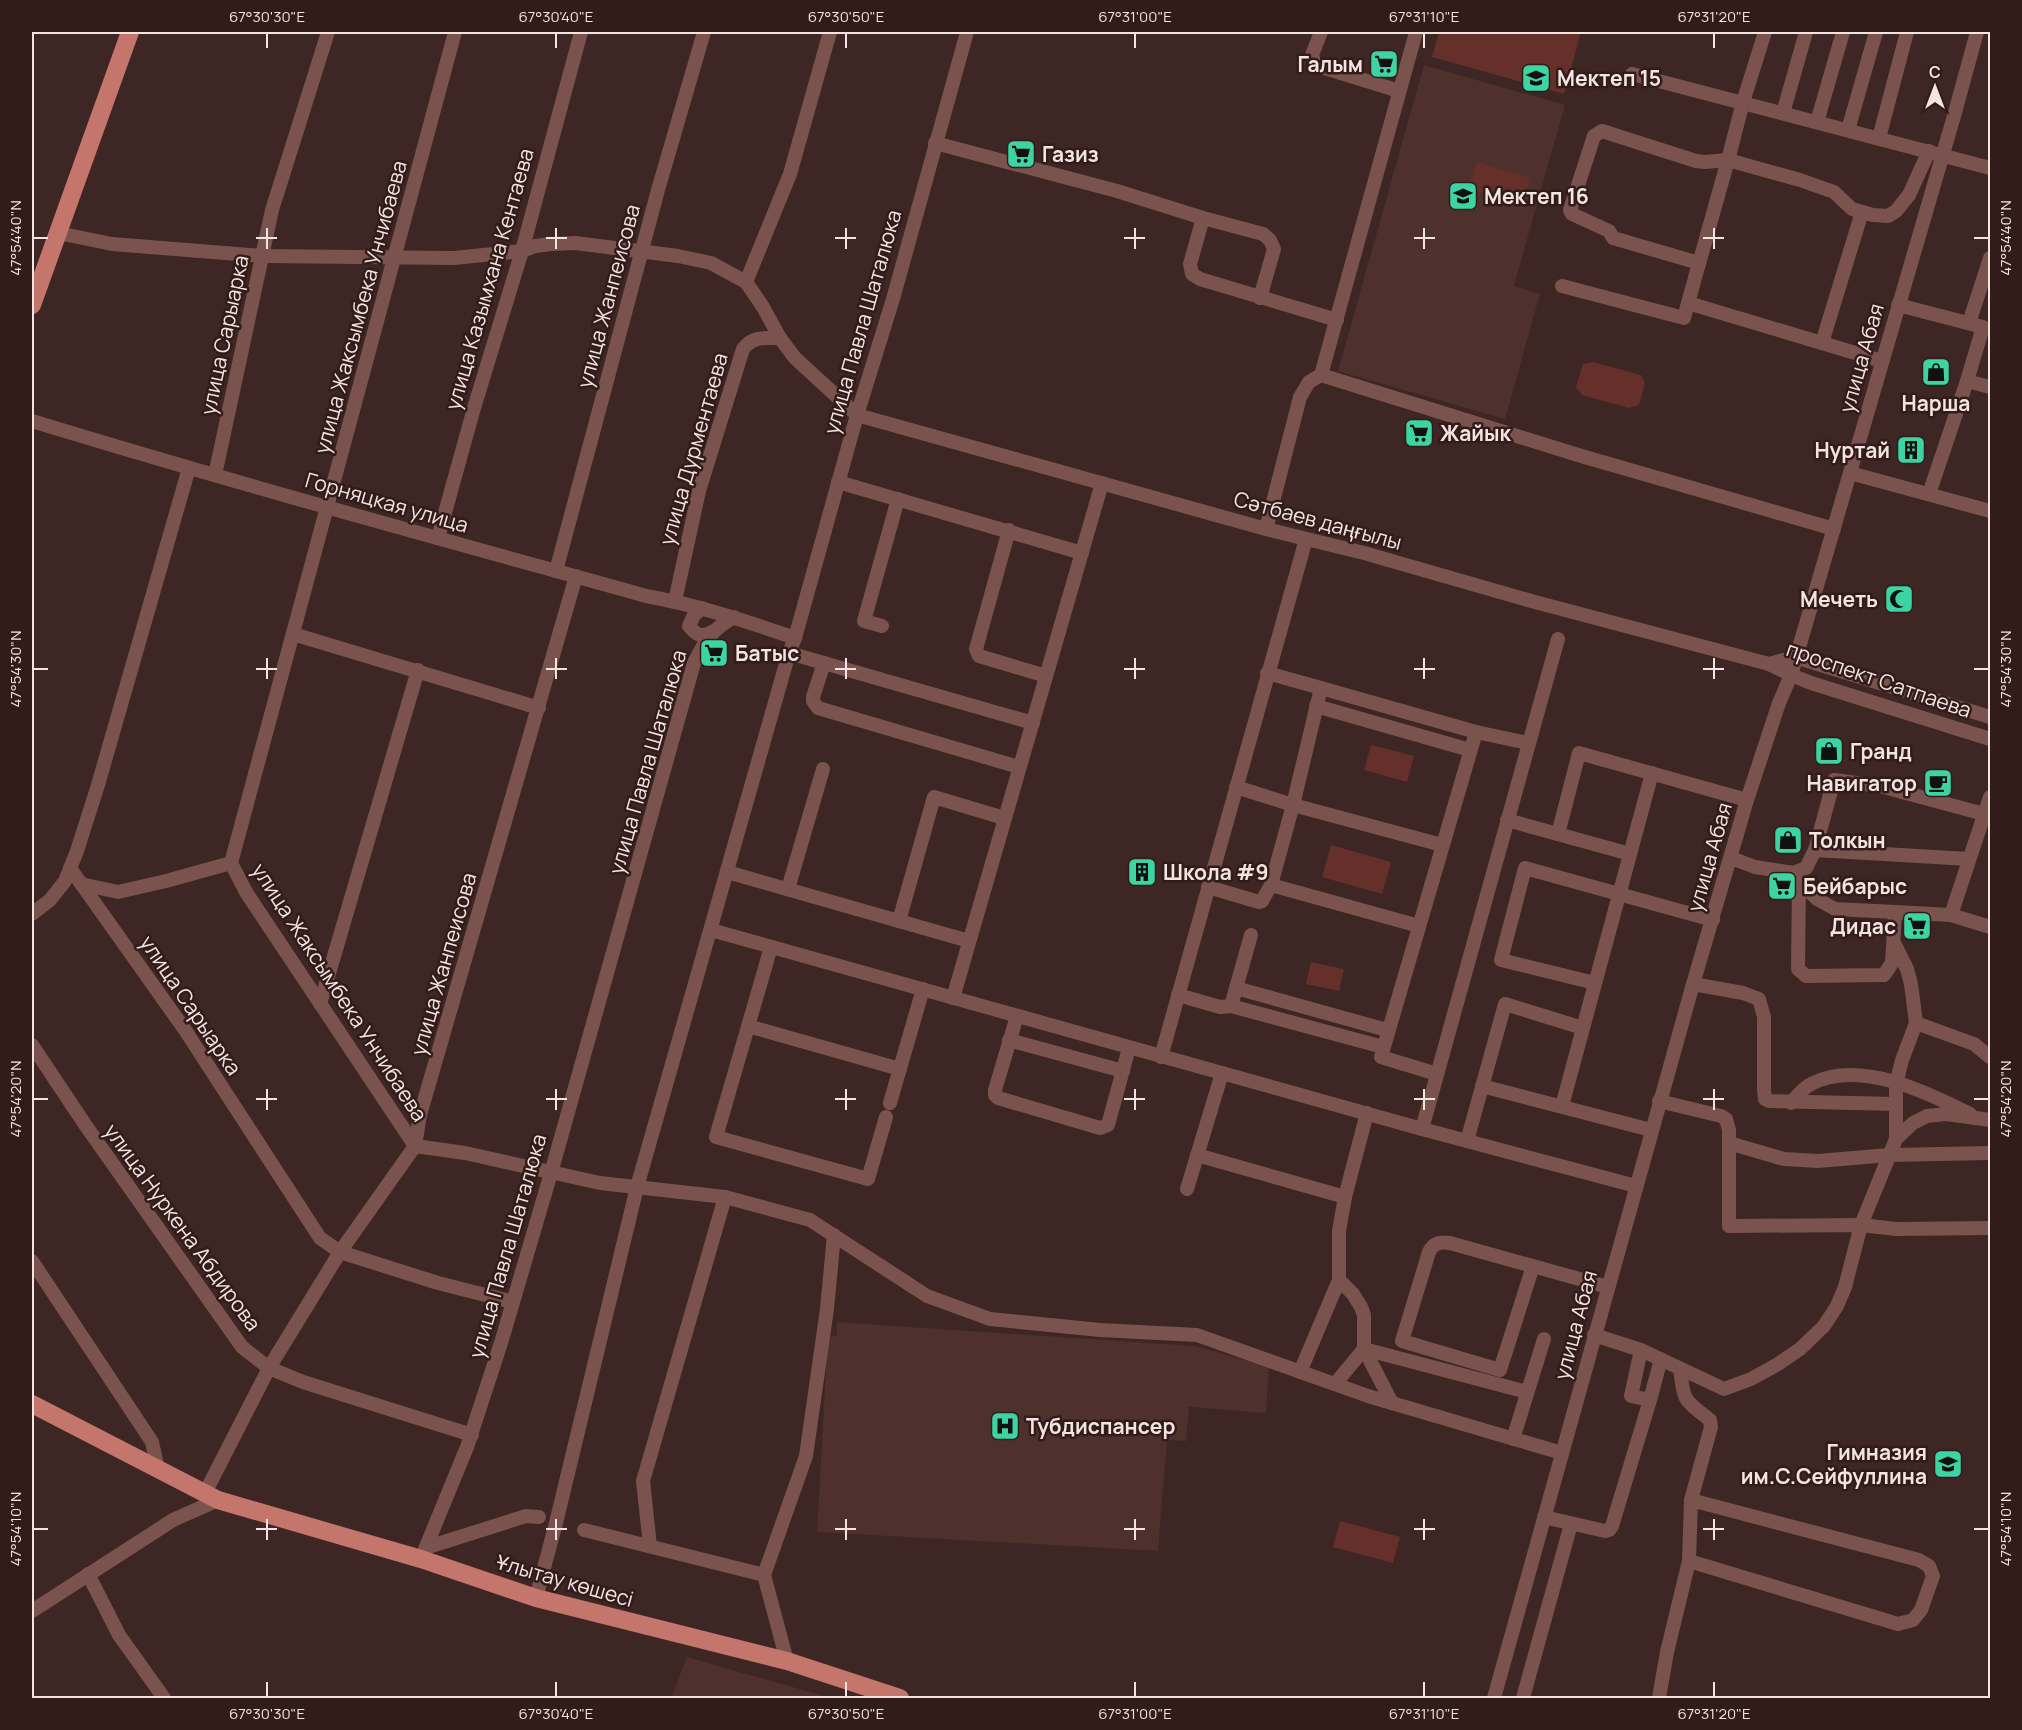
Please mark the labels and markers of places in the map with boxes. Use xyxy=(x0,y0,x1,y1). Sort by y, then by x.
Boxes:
supermarket icon: Галым xyxy=(1368,48,1400,80)
place label: Галым xyxy=(1298,50,1363,78)
school or university icon: Мектеп 15 xyxy=(1520,62,1552,94)
place label: Мектеп 15 xyxy=(1557,64,1661,92)
supermarket icon: Газиз xyxy=(1005,138,1037,170)
place label: Газиз xyxy=(1042,140,1099,168)
school or university icon: Мектеп 16 xyxy=(1447,180,1479,212)
place label: Мектеп 16 xyxy=(1484,182,1589,210)
shop icon: Нарша xyxy=(1920,356,1952,388)
place label: Нарша xyxy=(1902,389,1970,417)
supermarket icon: Жайык xyxy=(1403,417,1435,449)
place label: Жайык xyxy=(1440,419,1512,447)
building icon: Нуртай xyxy=(1895,434,1927,466)
place label: Нуртай xyxy=(1814,436,1890,464)
mosque icon: Мечеть xyxy=(1883,583,1915,615)
place label: Мечеть xyxy=(1800,585,1878,613)
supermarket icon: Батыс xyxy=(698,637,730,669)
place label: Батыс xyxy=(735,639,799,667)
shop icon: Гранд xyxy=(1813,735,1845,767)
place label: Гранд xyxy=(1850,737,1912,765)
cafe icon: Навигатор xyxy=(1922,767,1954,799)
place label: Навигатор xyxy=(1806,769,1917,797)
shop icon: Толкын xyxy=(1772,824,1804,856)
place label: Толкын xyxy=(1809,826,1886,854)
building icon: Школа #9 xyxy=(1126,856,1158,888)
place label: Школа #9 xyxy=(1163,858,1269,886)
supermarket icon: Бейбарыс xyxy=(1766,870,1798,902)
place label: Бейбарыс xyxy=(1803,872,1907,900)
supermarket icon: Дидас xyxy=(1901,910,1933,942)
place label: Дидас xyxy=(1830,912,1896,940)
hospital icon: Тубдиспансер xyxy=(989,1410,1021,1442)
place label: Тубдиспансер xyxy=(1026,1412,1175,1440)
place label: Гимназия им.С.Сейфуллина xyxy=(1741,1438,1927,1490)
school or university icon: Гимназия им.С.Сейфуллина xyxy=(1932,1448,1964,1480)

